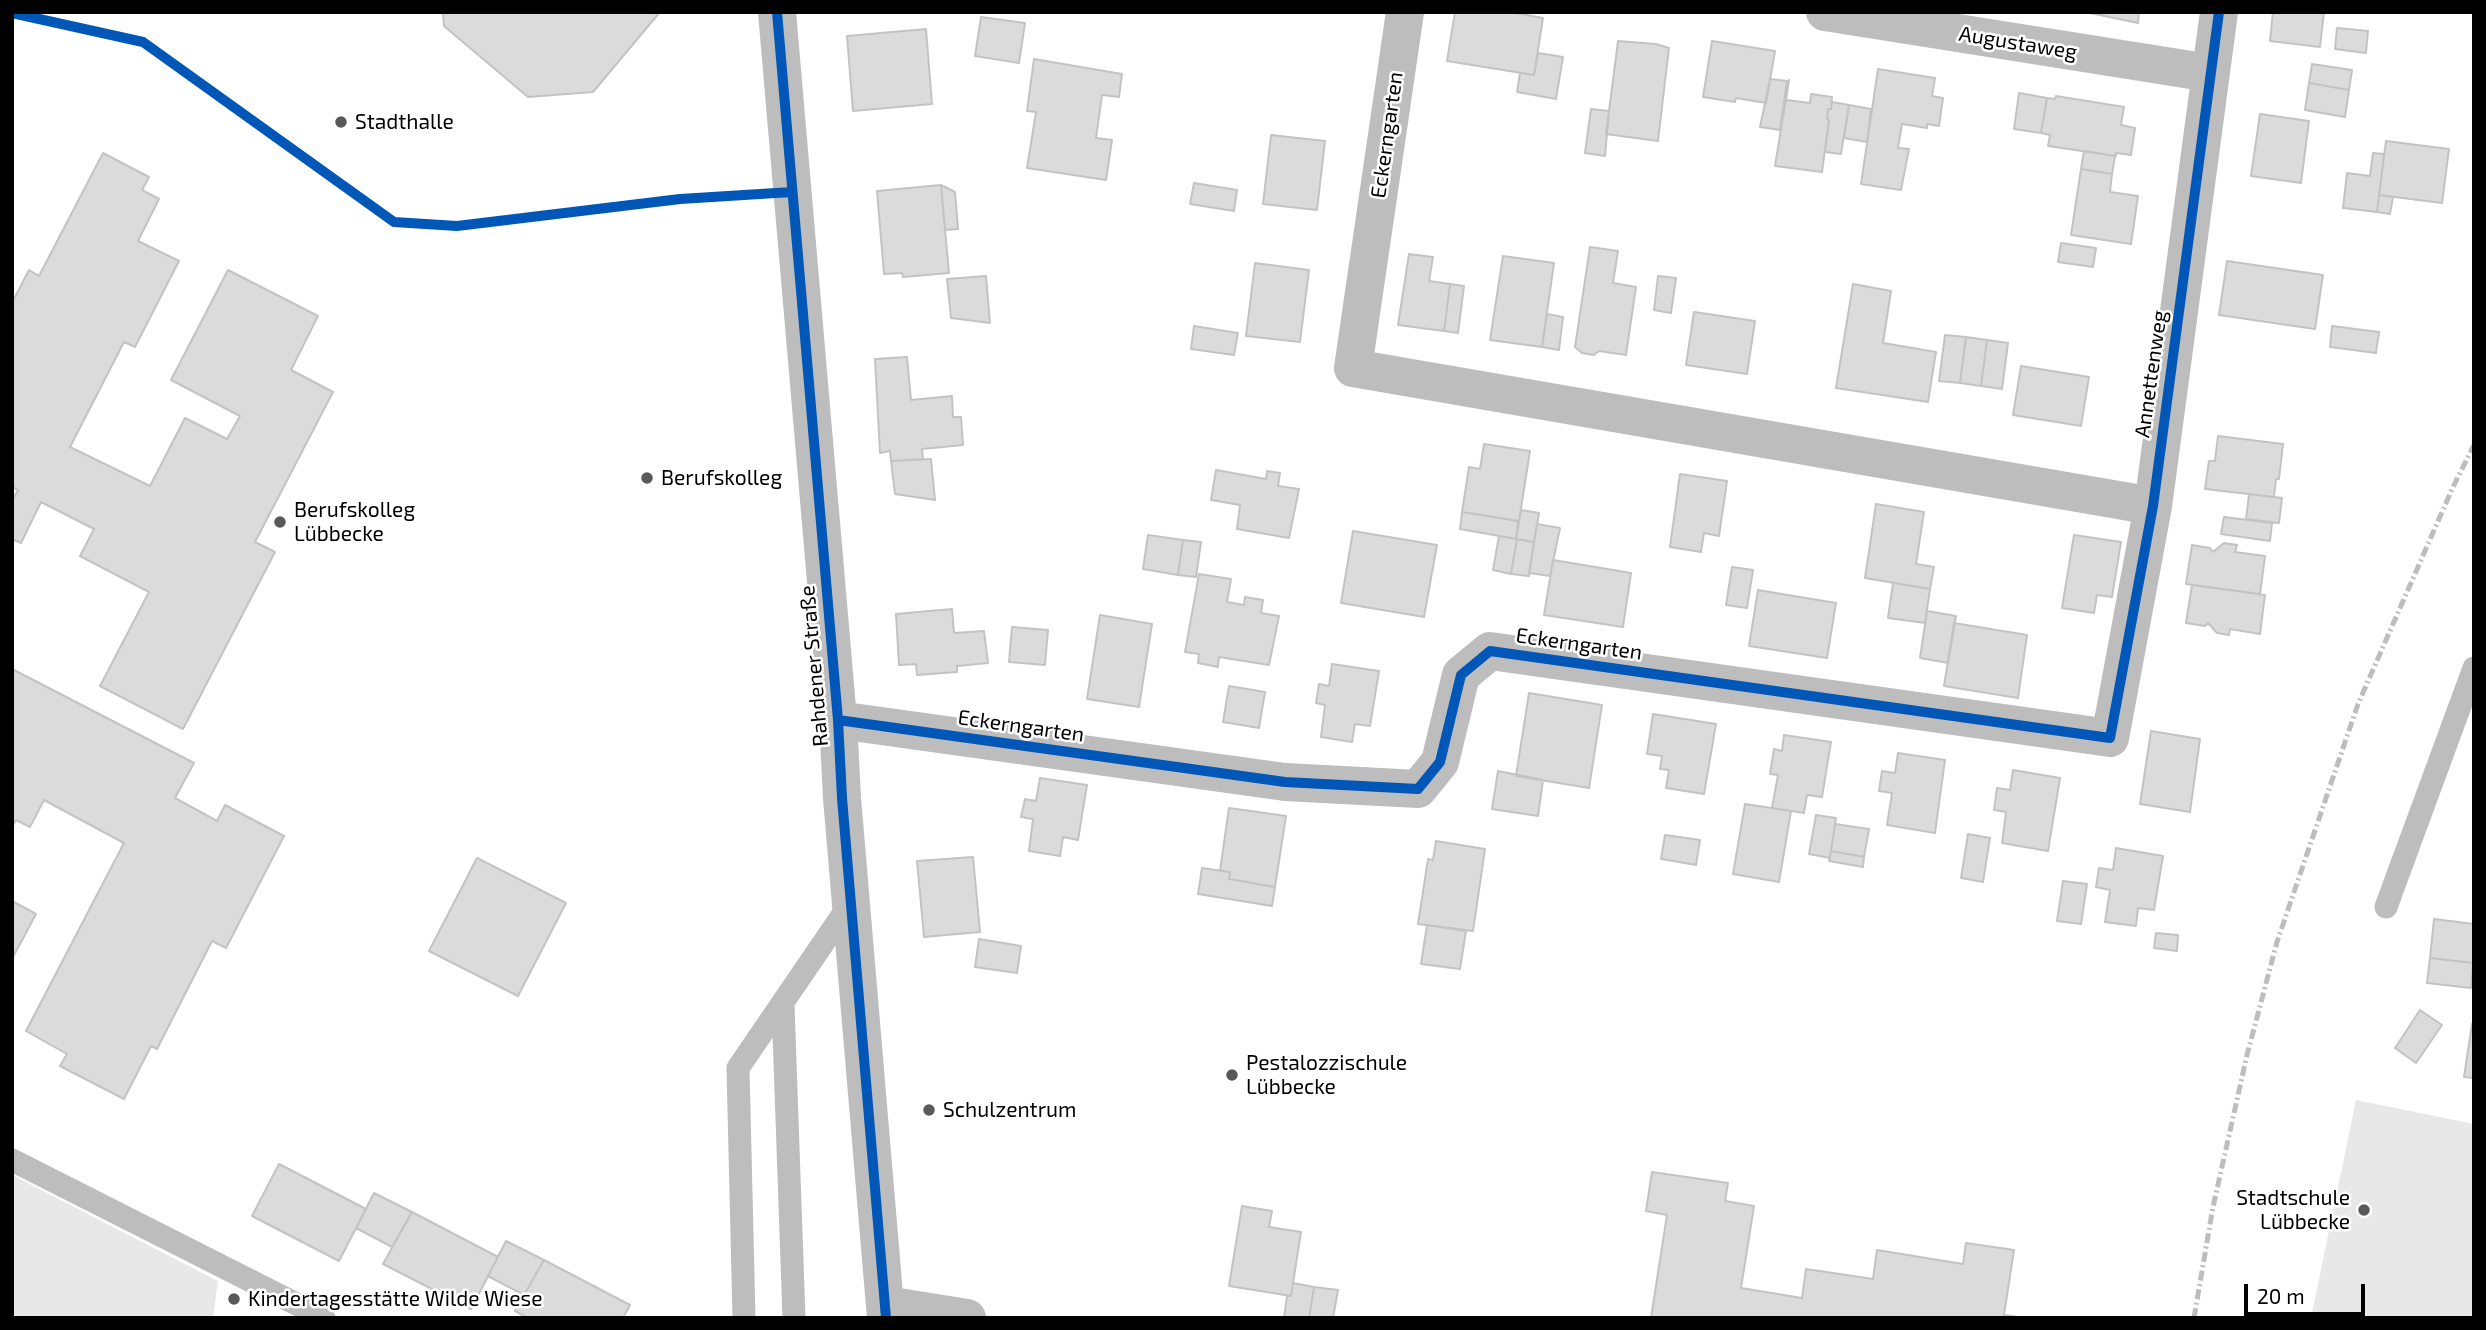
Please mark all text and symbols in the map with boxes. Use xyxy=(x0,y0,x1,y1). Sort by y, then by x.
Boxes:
street label: Augustaweg xyxy=(1957,21,2079,65)
street label: Eckerngarten xyxy=(1366,70,1408,200)
place label: Stadthalle xyxy=(355,109,454,135)
marker: Stadthalle xyxy=(333,114,349,130)
street label: Annettenweg xyxy=(2130,309,2172,439)
place label: Berufskolleg xyxy=(661,465,782,491)
marker: Berufskolleg xyxy=(639,470,655,486)
place label: Berufskolleg Lübbecke xyxy=(294,497,415,547)
marker: Berufskolleg Lübbecke xyxy=(272,514,288,530)
street label: Rahdener Straße xyxy=(794,584,834,748)
street label: Eckerngarten xyxy=(1514,623,1644,665)
street label: Eckerngarten xyxy=(956,705,1086,747)
place label: Pestalozzischule Lübbecke xyxy=(1246,1050,1407,1100)
marker: Pestalozzischule Lübbecke xyxy=(1224,1067,1240,1083)
place label: Schulzentrum xyxy=(943,1097,1076,1123)
marker: Schulzentrum xyxy=(921,1102,937,1118)
place label: Stadtschule Lübbecke xyxy=(2236,1185,2350,1235)
marker: Stadtschule Lübbecke xyxy=(2356,1202,2372,1218)
scale bar xyxy=(2248,1270,2369,1314)
text: 20 m xyxy=(2257,1283,2305,1308)
place label: Kindertagesstätte Wilde Wiese xyxy=(248,1286,543,1312)
marker: Kindertagesstätte Wilde Wiese xyxy=(226,1291,242,1307)

